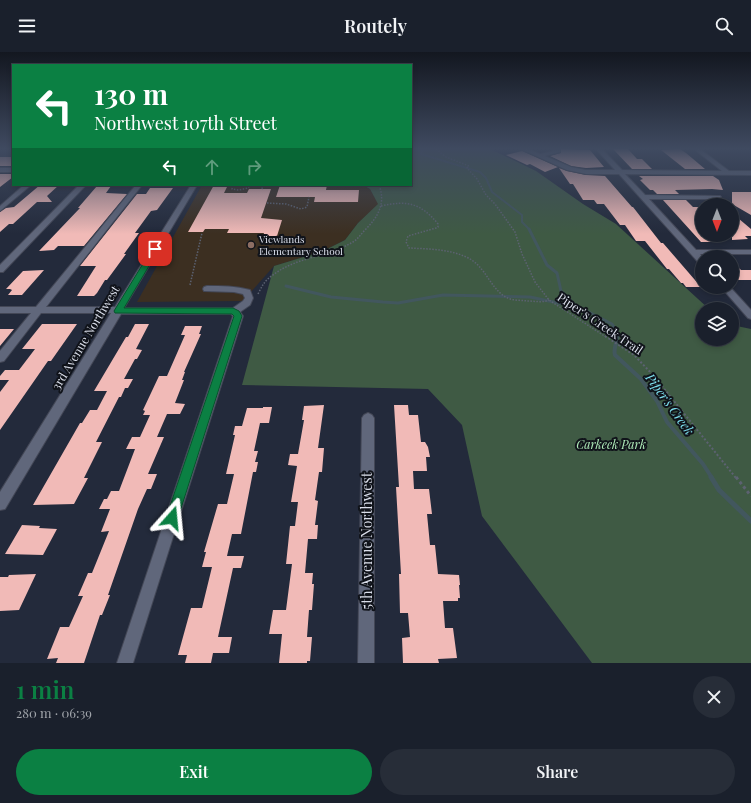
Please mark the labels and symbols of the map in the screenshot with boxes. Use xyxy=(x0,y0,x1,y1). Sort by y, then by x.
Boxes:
north arrow xyxy=(695,198,739,242)
pin xyxy=(138,232,172,266)
place label: Viewlands Elementary School xyxy=(258,232,343,258)
marker: Viewlands Elementary School xyxy=(246,240,256,250)
street label: 3rd Avenue Northwest xyxy=(48,282,123,393)
street label: Piper's Creek Trail xyxy=(555,289,647,358)
water label: Piper's Creek xyxy=(642,369,699,438)
park label: Carkeek Park xyxy=(576,436,646,452)
street label: 5th Avenue Northwest xyxy=(357,471,376,610)
position arrow xyxy=(151,497,193,539)

